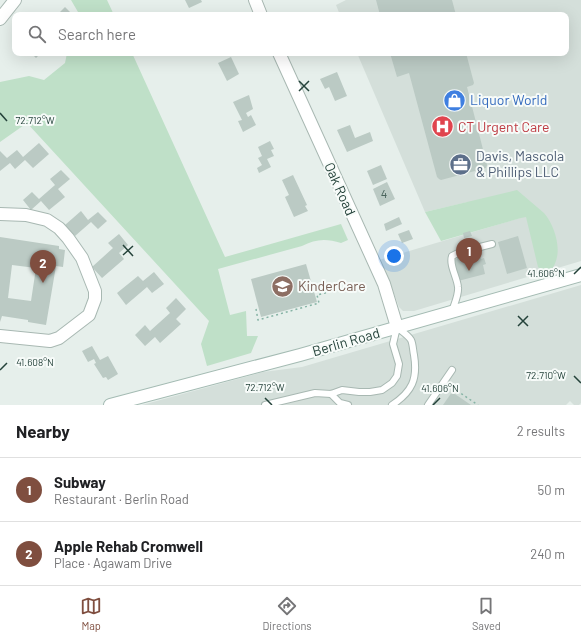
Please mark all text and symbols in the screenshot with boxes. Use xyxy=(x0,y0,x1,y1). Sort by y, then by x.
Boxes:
search box xyxy=(12,12,569,56)
icon: search xyxy=(26,23,48,45)
text: Search here xyxy=(58,25,136,43)
shop icon: Liquor World xyxy=(441,87,467,113)
place label: Liquor World xyxy=(470,91,547,108)
text: 72.712°W xyxy=(15,114,55,126)
hospital icon: CT Urgent Care xyxy=(430,114,456,140)
place label: CT Urgent Care xyxy=(458,118,550,135)
place label: Davis, Mascola & Phillips LLC xyxy=(476,147,564,180)
office icon: Davis, Mascola & Phillips LLC xyxy=(448,151,474,177)
street label: Oak Road xyxy=(321,160,360,218)
house number: 4 xyxy=(381,186,387,200)
pin: 1 xyxy=(456,238,482,271)
your location xyxy=(384,246,404,266)
pin: 2 xyxy=(30,250,56,283)
text: 41.606°N xyxy=(527,267,565,279)
school or university icon: KinderCare xyxy=(270,273,296,299)
place label: KinderCare xyxy=(298,277,366,294)
street label: Berlin Road xyxy=(310,324,382,359)
text: 41.608°N xyxy=(16,356,54,368)
text: 72.710°W xyxy=(526,369,566,381)
text: 72.712°W xyxy=(245,381,285,393)
text: 41.606°N xyxy=(421,382,459,394)
text: Nearby xyxy=(16,421,70,441)
text: 2 results xyxy=(517,423,565,439)
text: Subway xyxy=(54,473,106,491)
text: 1 xyxy=(27,482,31,498)
text: 50 m xyxy=(538,482,565,498)
text: Restaurant · Berlin Road xyxy=(54,491,189,507)
text: Apple Rehab Cromwell xyxy=(54,537,203,555)
text: 2 xyxy=(25,546,33,562)
text: 240 m xyxy=(530,546,565,562)
text: Place · Agawam Drive xyxy=(54,555,172,571)
tab: Map xyxy=(80,595,102,632)
tab: Directions xyxy=(262,595,312,632)
tab: Saved xyxy=(472,595,501,632)

